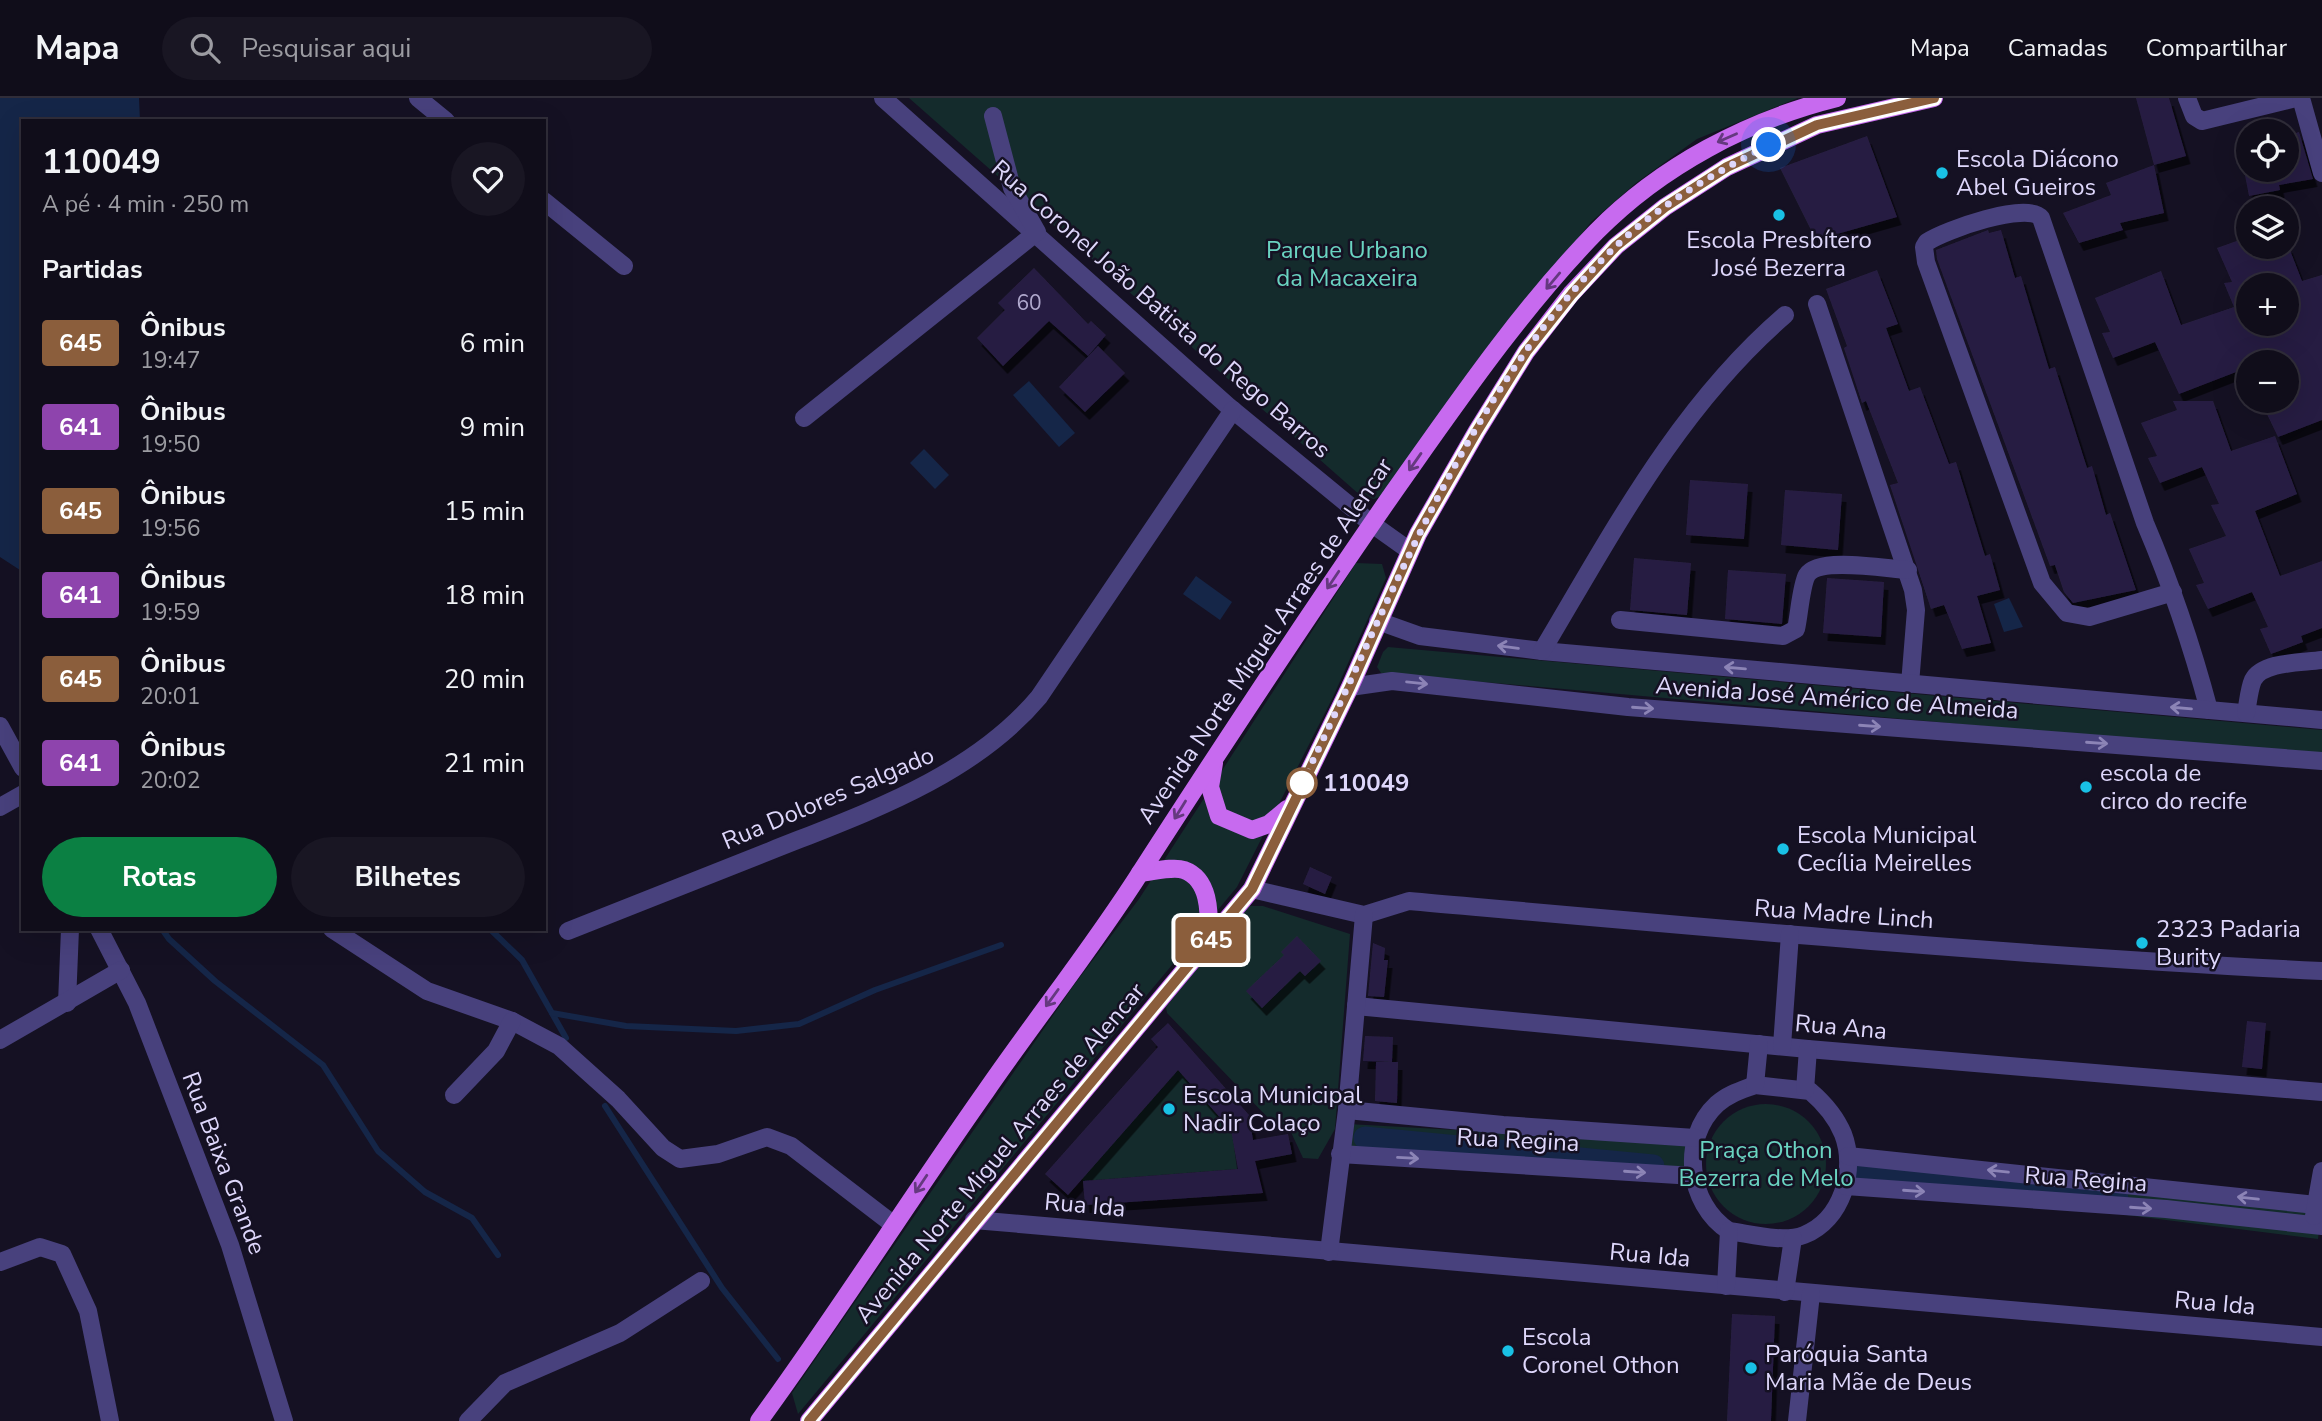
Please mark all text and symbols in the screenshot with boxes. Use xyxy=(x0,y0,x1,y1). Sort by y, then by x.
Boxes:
search box xyxy=(162,17,652,80)
text: Mapa xyxy=(35,26,120,71)
icon: search xyxy=(186,29,224,67)
text: Pesquisar aqui xyxy=(242,31,411,66)
text: Mapa xyxy=(1910,32,1970,64)
text: Camadas xyxy=(2008,32,2108,64)
text: Compartilhar xyxy=(2146,32,2287,64)
map controls xyxy=(2236,119,2299,413)
button: locate xyxy=(2236,119,2299,182)
your location xyxy=(1751,127,1786,162)
one-way arrow xyxy=(1717,133,1739,146)
text: 110049 xyxy=(42,140,161,185)
button: heart xyxy=(451,142,525,216)
place label: Escola Diácono Abel Gueiros xyxy=(1956,143,2119,203)
street label: Rua Coronel João Batista do Rego Barros xyxy=(984,153,1338,465)
marker: Escola Diácono Abel Gueiros xyxy=(1934,165,1950,181)
text: A pé · 4 min · 250 m xyxy=(42,189,249,220)
button: layers xyxy=(2236,196,2299,259)
marker: Escola Presbítero José Bezerra xyxy=(1771,207,1787,223)
place label: Escola Presbítero José Bezerra xyxy=(1686,224,1872,284)
park label: Parque Urbano da Macaxeira xyxy=(1266,234,1428,294)
text: Partidas xyxy=(42,252,143,287)
one-way arrow xyxy=(1545,272,1561,290)
button: + xyxy=(2236,273,2299,336)
house number: 60 xyxy=(1016,289,1042,317)
text: Ônibus xyxy=(140,310,226,345)
text: 6 min xyxy=(460,326,525,361)
text: 645 xyxy=(59,327,102,359)
text: 19:47 xyxy=(140,345,200,376)
button: − xyxy=(2236,350,2299,413)
text: Ônibus xyxy=(140,394,226,429)
text: 9 min xyxy=(460,410,525,445)
text: 641 xyxy=(59,411,102,443)
text: 19:50 xyxy=(140,429,200,460)
street label: Avenida Norte Miguel Arraes de Alencar xyxy=(1130,451,1400,830)
one-way arrow xyxy=(1408,452,1422,471)
text: Ônibus xyxy=(140,478,226,513)
text: 15 min xyxy=(444,494,525,529)
text: 645 xyxy=(59,495,102,527)
text: 19:56 xyxy=(140,513,200,544)
text: Ônibus xyxy=(140,562,226,597)
one-way arrow xyxy=(1326,570,1340,589)
text: 18 min xyxy=(444,578,525,613)
text: 641 xyxy=(59,579,102,611)
text: 19:59 xyxy=(140,597,200,628)
one-way arrow xyxy=(1497,641,1520,654)
text: Ônibus xyxy=(140,646,226,681)
one-way arrow xyxy=(1724,661,1746,674)
text: 20 min xyxy=(444,662,525,697)
text: 645 xyxy=(59,663,102,695)
street label: Avenida José Américo de Almeida xyxy=(1654,669,2020,727)
one-way arrow xyxy=(1405,677,1428,690)
text: 20:01 xyxy=(140,681,200,712)
one-way arrow xyxy=(2170,701,2193,714)
one-way arrow xyxy=(1631,702,1654,715)
one-way arrow xyxy=(1858,720,1881,733)
text: Ônibus xyxy=(140,730,226,765)
one-way arrow xyxy=(2085,737,2108,750)
street label: Rua Dolores Salgado xyxy=(717,739,939,857)
text: 21 min xyxy=(444,746,525,781)
text: 641 xyxy=(59,747,102,779)
place label: escola de circo do recife xyxy=(2100,757,2247,817)
text: 20:02 xyxy=(140,765,200,796)
place label: 110049 xyxy=(1323,767,1409,799)
marker: 110049 xyxy=(1287,768,1317,798)
marker: escola de circo do recife xyxy=(2078,779,2094,795)
one-way arrow xyxy=(1172,800,1186,820)
place label: Escola Municipal Cecília Meirelles xyxy=(1797,819,1976,879)
button: Rotas xyxy=(42,837,277,917)
button: Bilhetes xyxy=(291,837,525,917)
marker: Escola Municipal Cecília Meirelles xyxy=(1775,841,1791,857)
street label: Rua Madre Linch xyxy=(1753,892,1935,936)
place label: 2323 Padaria Burity xyxy=(2156,913,2301,973)
line badge: 645 xyxy=(1171,917,1251,963)
text: 645 xyxy=(1189,924,1233,956)
marker: 2323 Padaria Burity xyxy=(2134,935,2150,951)
street label: Avenida Norte Miguel Arraes de Alencar xyxy=(848,976,1152,1330)
one-way arrow xyxy=(1045,988,1059,1007)
street label: Rua Ana xyxy=(1794,1007,1888,1047)
street label: Rua Baixa Grande xyxy=(174,1067,274,1259)
place label: Escola Municipal Nadir Colaço xyxy=(1183,1079,1362,1139)
marker: Escola Municipal Nadir Colaço xyxy=(1161,1101,1177,1117)
street label: Rua Regina xyxy=(1456,1121,1580,1159)
park label: Praça Othon Bezerra de Melo xyxy=(1678,1134,1854,1194)
one-way arrow xyxy=(1397,1152,1420,1165)
street label: Rua Regina xyxy=(2024,1159,2148,1199)
one-way arrow xyxy=(1987,1165,2009,1178)
one-way arrow xyxy=(1624,1166,1646,1179)
one-way arrow xyxy=(914,1174,928,1194)
one-way arrow xyxy=(1902,1185,1925,1198)
street label: Rua Ida xyxy=(1043,1186,1127,1224)
one-way arrow xyxy=(2237,1191,2260,1204)
one-way arrow xyxy=(2129,1201,2152,1214)
street label: Rua Ida xyxy=(1608,1236,1692,1274)
street label: Rua Ida xyxy=(2173,1284,2257,1322)
place label: Escola Coronel Othon xyxy=(1522,1321,1680,1381)
place label: Paróquia Santa Maria Mãe de Deus xyxy=(1765,1338,1972,1398)
marker: Escola Coronel Othon xyxy=(1500,1343,1516,1359)
marker: Paróquia Santa Maria Mãe de Deus xyxy=(1743,1360,1759,1376)

